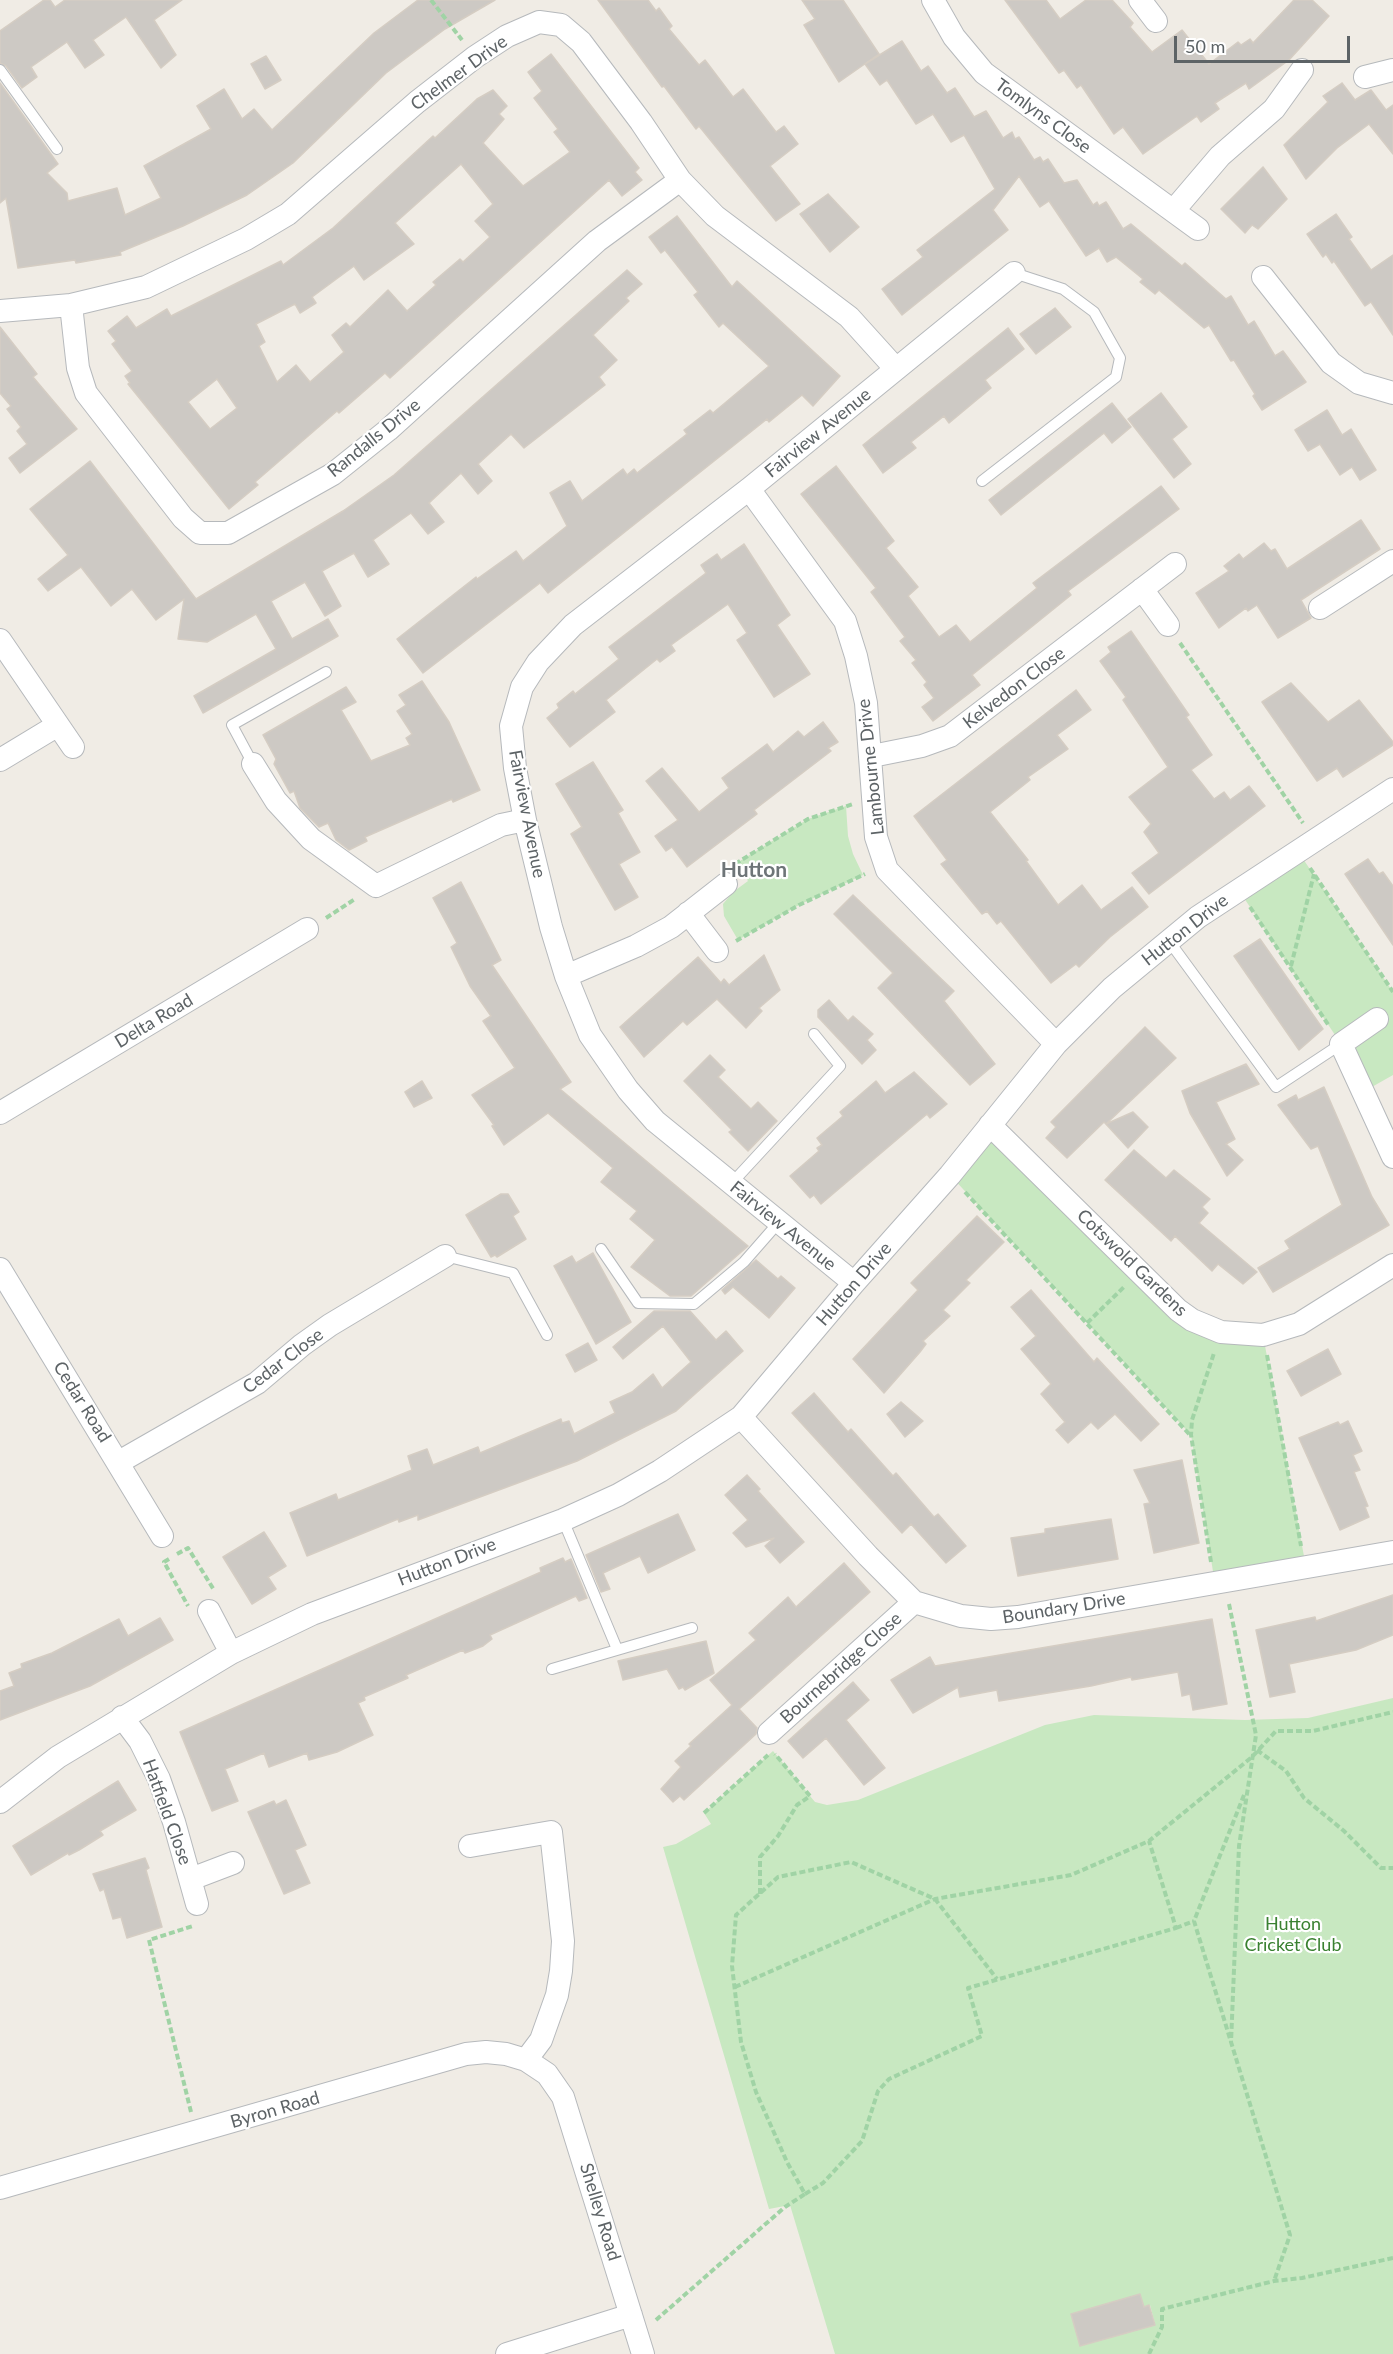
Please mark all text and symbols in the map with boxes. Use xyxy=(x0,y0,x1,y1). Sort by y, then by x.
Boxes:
scale bar xyxy=(1177,24,1352,62)
street label: Chelmer Drive xyxy=(406,31,512,115)
text: 50 m xyxy=(1185,35,1225,57)
street label: Tomlyns Close xyxy=(991,74,1095,158)
street label: Fairview Avenue xyxy=(761,384,875,482)
street label: Randalls Drive xyxy=(323,394,425,482)
street label: Kelvedon Close xyxy=(959,643,1069,733)
street label: Lambourne Drive xyxy=(853,698,889,836)
street label: Fairview Avenue xyxy=(504,748,550,880)
district label: Hutton xyxy=(721,857,787,883)
street label: Hutton Drive xyxy=(1138,890,1232,970)
street label: Delta Road xyxy=(111,989,197,1053)
street label: Fairview Avenue xyxy=(726,1177,840,1275)
street label: Cotswold Gardens xyxy=(1072,1205,1192,1321)
street label: Hutton Drive xyxy=(812,1238,896,1330)
street label: Cedar Close xyxy=(238,1324,328,1398)
street label: Cedar Road xyxy=(49,1357,115,1447)
street label: Hutton Drive xyxy=(395,1533,499,1591)
street label: Boundary Drive xyxy=(1001,1588,1127,1628)
street label: Bournebridge Close xyxy=(776,1608,906,1728)
street label: Hatfield Close xyxy=(138,1756,196,1868)
park label: Hutton Cricket Club xyxy=(1245,1913,1341,1956)
street label: Byron Road xyxy=(228,2087,322,2133)
street label: Shelley Road xyxy=(575,2161,625,2263)

